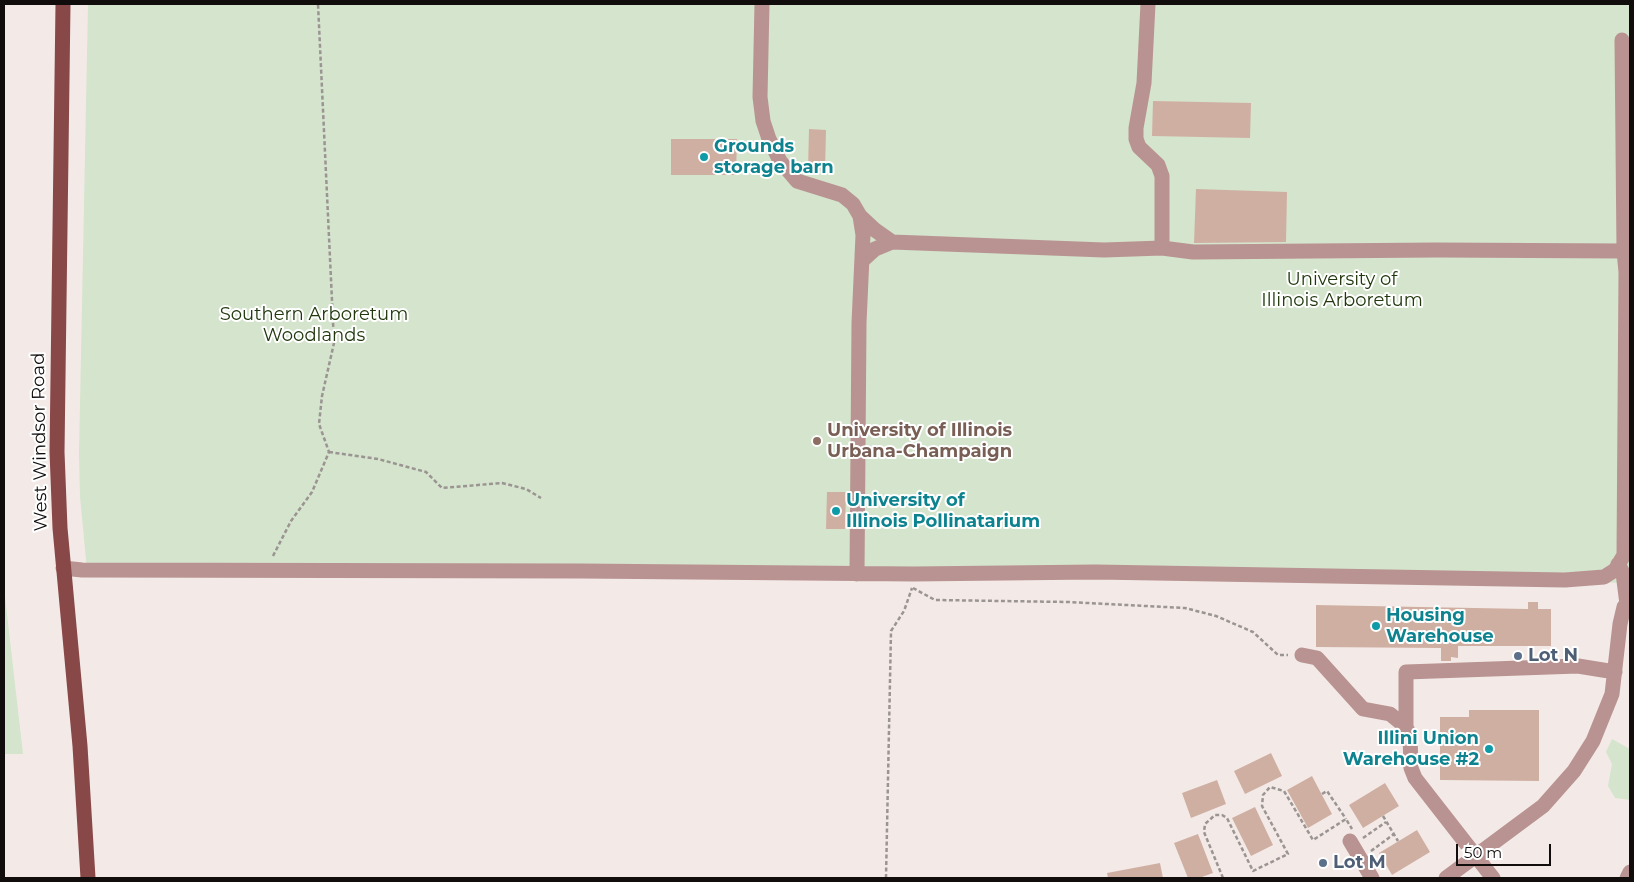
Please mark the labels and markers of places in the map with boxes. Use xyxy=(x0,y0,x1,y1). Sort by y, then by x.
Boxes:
place label: Grounds storage barn xyxy=(714,136,834,178)
marker: Grounds storage barn xyxy=(698,151,710,163)
place label: University of Illinois Urbana-Champaign xyxy=(827,420,1012,462)
marker: University of Illinois Urbana-Champaign xyxy=(811,435,823,447)
place label: University of Illinois Pollinatarium xyxy=(846,490,1040,532)
marker: University of Illinois Pollinatarium xyxy=(830,505,842,517)
place label: Housing Warehouse xyxy=(1386,605,1494,648)
marker: Housing Warehouse xyxy=(1370,620,1382,632)
place label: Lot N xyxy=(1528,645,1578,667)
marker: Lot N xyxy=(1512,650,1524,662)
place label: Illini Union Warehouse #2 xyxy=(1343,728,1479,771)
marker: Illini Union Warehouse #2 xyxy=(1483,743,1495,755)
place label: Lot M xyxy=(1333,852,1386,874)
marker: Lot M xyxy=(1317,857,1329,869)

